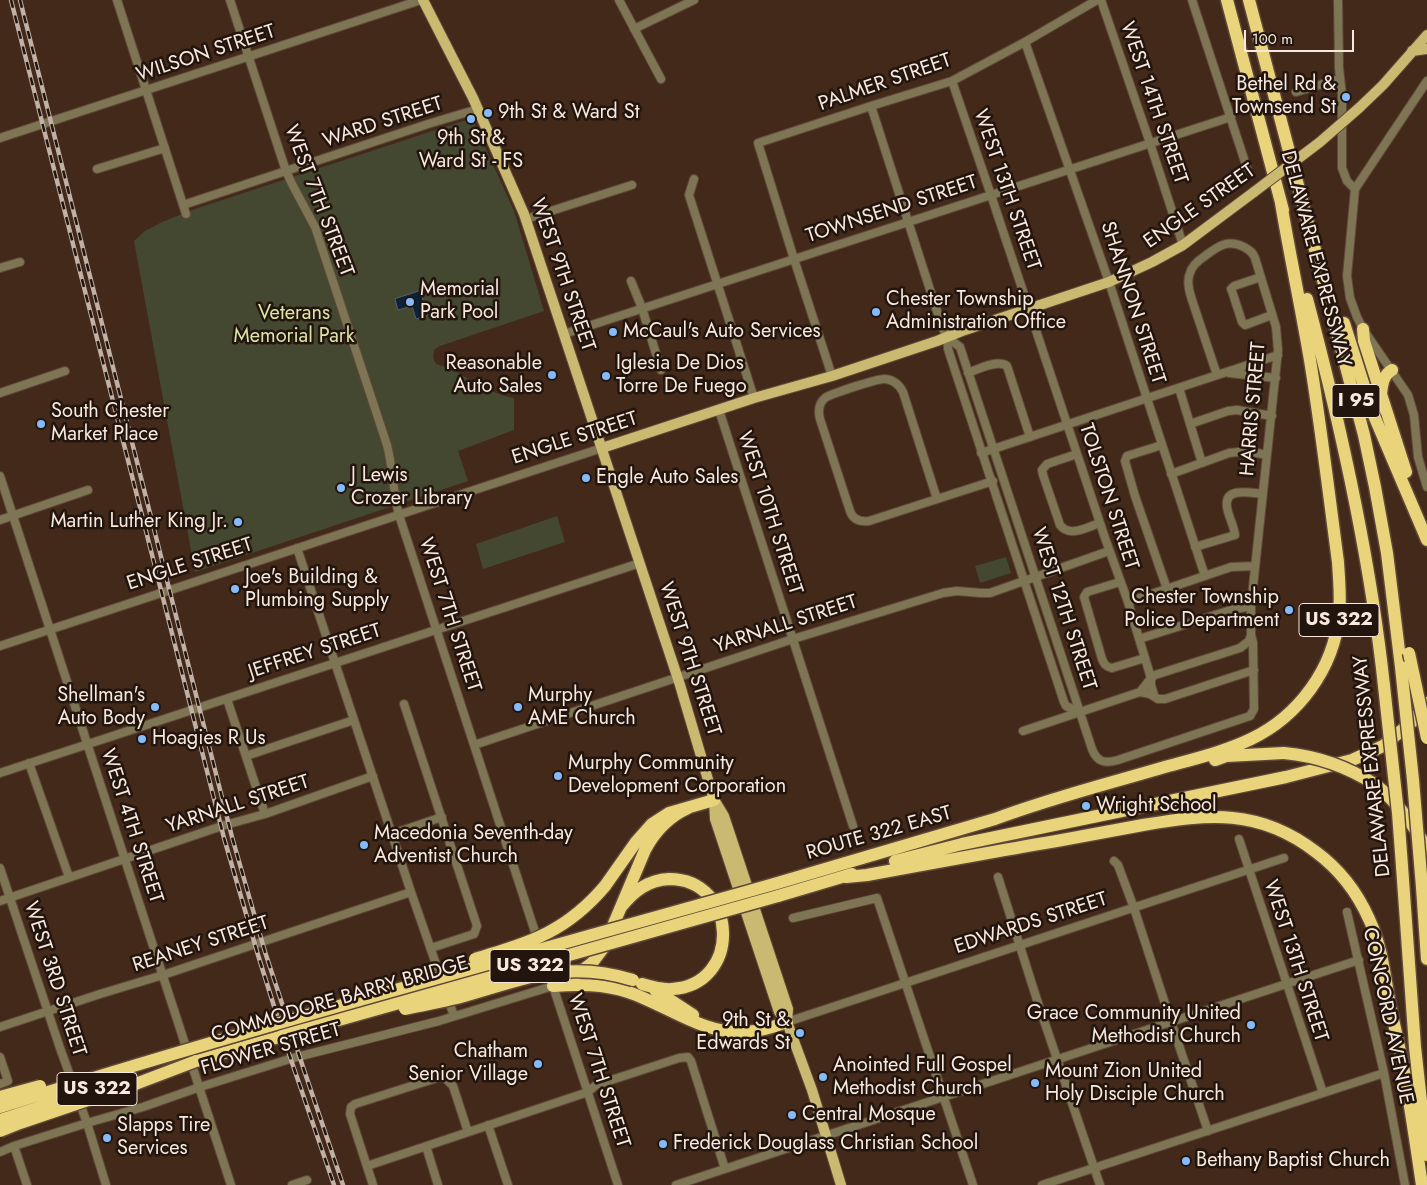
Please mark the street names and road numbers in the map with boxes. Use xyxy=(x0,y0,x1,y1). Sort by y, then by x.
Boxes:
street label: WEST 14TH STREET xyxy=(1114,19,1192,187)
street label: WILSON STREET xyxy=(133,20,279,88)
street label: PALMER STREET xyxy=(815,49,955,117)
street label: WARD STREET xyxy=(320,92,446,154)
street label: WEST 13TH STREET xyxy=(967,106,1045,274)
street label: WEST 7TH STREET xyxy=(278,122,358,280)
street label: DELAWARE EXPRESSWAY xyxy=(1275,148,1355,370)
street label: ENGLE STREET xyxy=(1140,160,1260,254)
street label: TOWNSEND STREET xyxy=(803,171,981,249)
street label: WEST 9TH STREET xyxy=(525,195,599,355)
street label: SHANNON STREET xyxy=(1094,219,1170,387)
street label: HARRIS STREET xyxy=(1236,341,1272,477)
road number: I 95 xyxy=(1332,384,1380,418)
street label: ENGLE STREET xyxy=(509,407,641,471)
street label: TOLSTON STREET xyxy=(1073,421,1143,573)
street label: WEST 10TH STREET xyxy=(731,428,807,598)
street label: WEST 12TH STREET xyxy=(1025,525,1101,693)
street label: ENGLE STREET xyxy=(124,533,256,597)
street label: WEST 7TH STREET xyxy=(413,535,485,695)
street label: WEST 9TH STREET xyxy=(653,579,725,739)
street label: YARNALL STREET xyxy=(711,591,861,659)
road number: US 322 xyxy=(1299,604,1379,636)
street label: JEFFREY STREET xyxy=(246,619,384,685)
street label: DELAWARE EXPRESSWAY xyxy=(1349,654,1397,878)
street label: WEST 4TH STREET xyxy=(95,746,167,906)
street label: YARNALL STREET xyxy=(163,771,313,839)
street label: ROUTE 322 EAST xyxy=(804,802,954,866)
street label: WEST 13TH STREET xyxy=(1258,877,1332,1045)
street label: EDWARDS STREET xyxy=(951,888,1111,960)
street label: WEST 3RD STREET xyxy=(18,898,90,1060)
street label: REANEY STREET xyxy=(130,912,272,978)
street label: CONCORD AVENUE xyxy=(1357,926,1417,1106)
road number: US 322 xyxy=(490,949,570,982)
street label: COMMODORE BARRY BRIDGE xyxy=(209,952,471,1048)
street label: WEST 7TH STREET xyxy=(562,991,634,1151)
street label: FLOWER STREET xyxy=(198,1019,344,1081)
road number: US 322 xyxy=(57,1072,137,1106)

